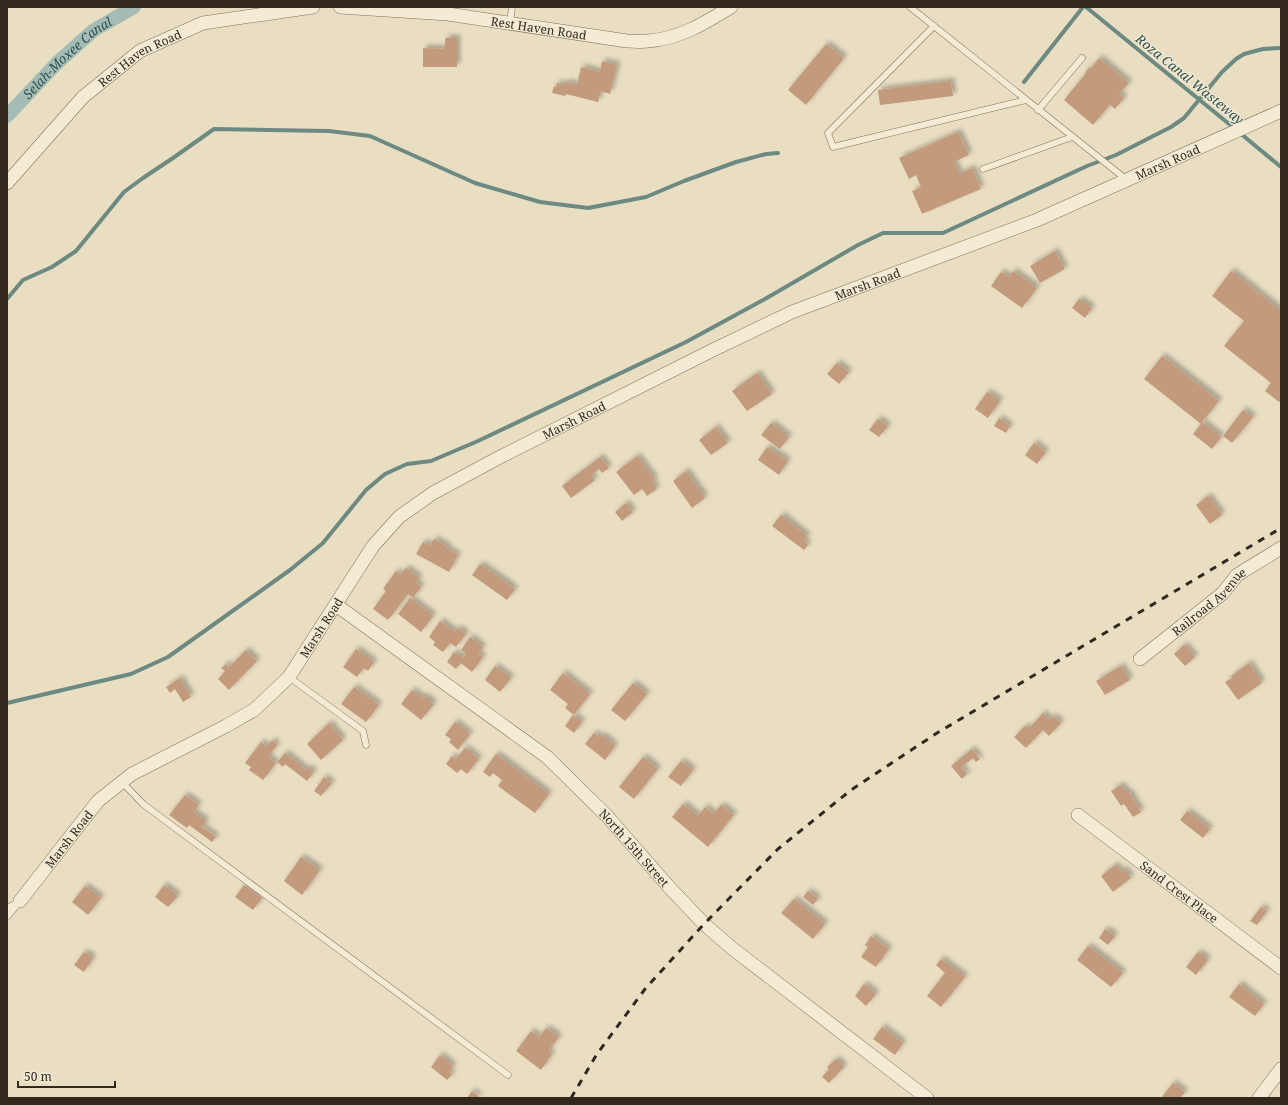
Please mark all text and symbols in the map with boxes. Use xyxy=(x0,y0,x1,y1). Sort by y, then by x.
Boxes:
street label: Rest Haven Road xyxy=(490,12,588,43)
water label: Selah-Moxee Canal xyxy=(19,13,115,103)
street label: Rest Haven Road xyxy=(94,25,184,90)
water label: Roza Canal Wasteway xyxy=(1131,29,1248,128)
street label: Marsh Road xyxy=(1133,140,1203,184)
street label: Marsh Road xyxy=(832,263,903,304)
street label: Marsh Road xyxy=(539,397,609,443)
street label: Railroad Avenue xyxy=(1168,563,1249,639)
street label: Marsh Road xyxy=(295,593,347,661)
street label: North 15th Street xyxy=(596,805,673,890)
street label: Marsh Road xyxy=(41,806,97,871)
street label: Sand Crest Place xyxy=(1137,856,1222,926)
scale bar xyxy=(18,1063,115,1089)
text: 50 m xyxy=(24,1068,52,1085)

